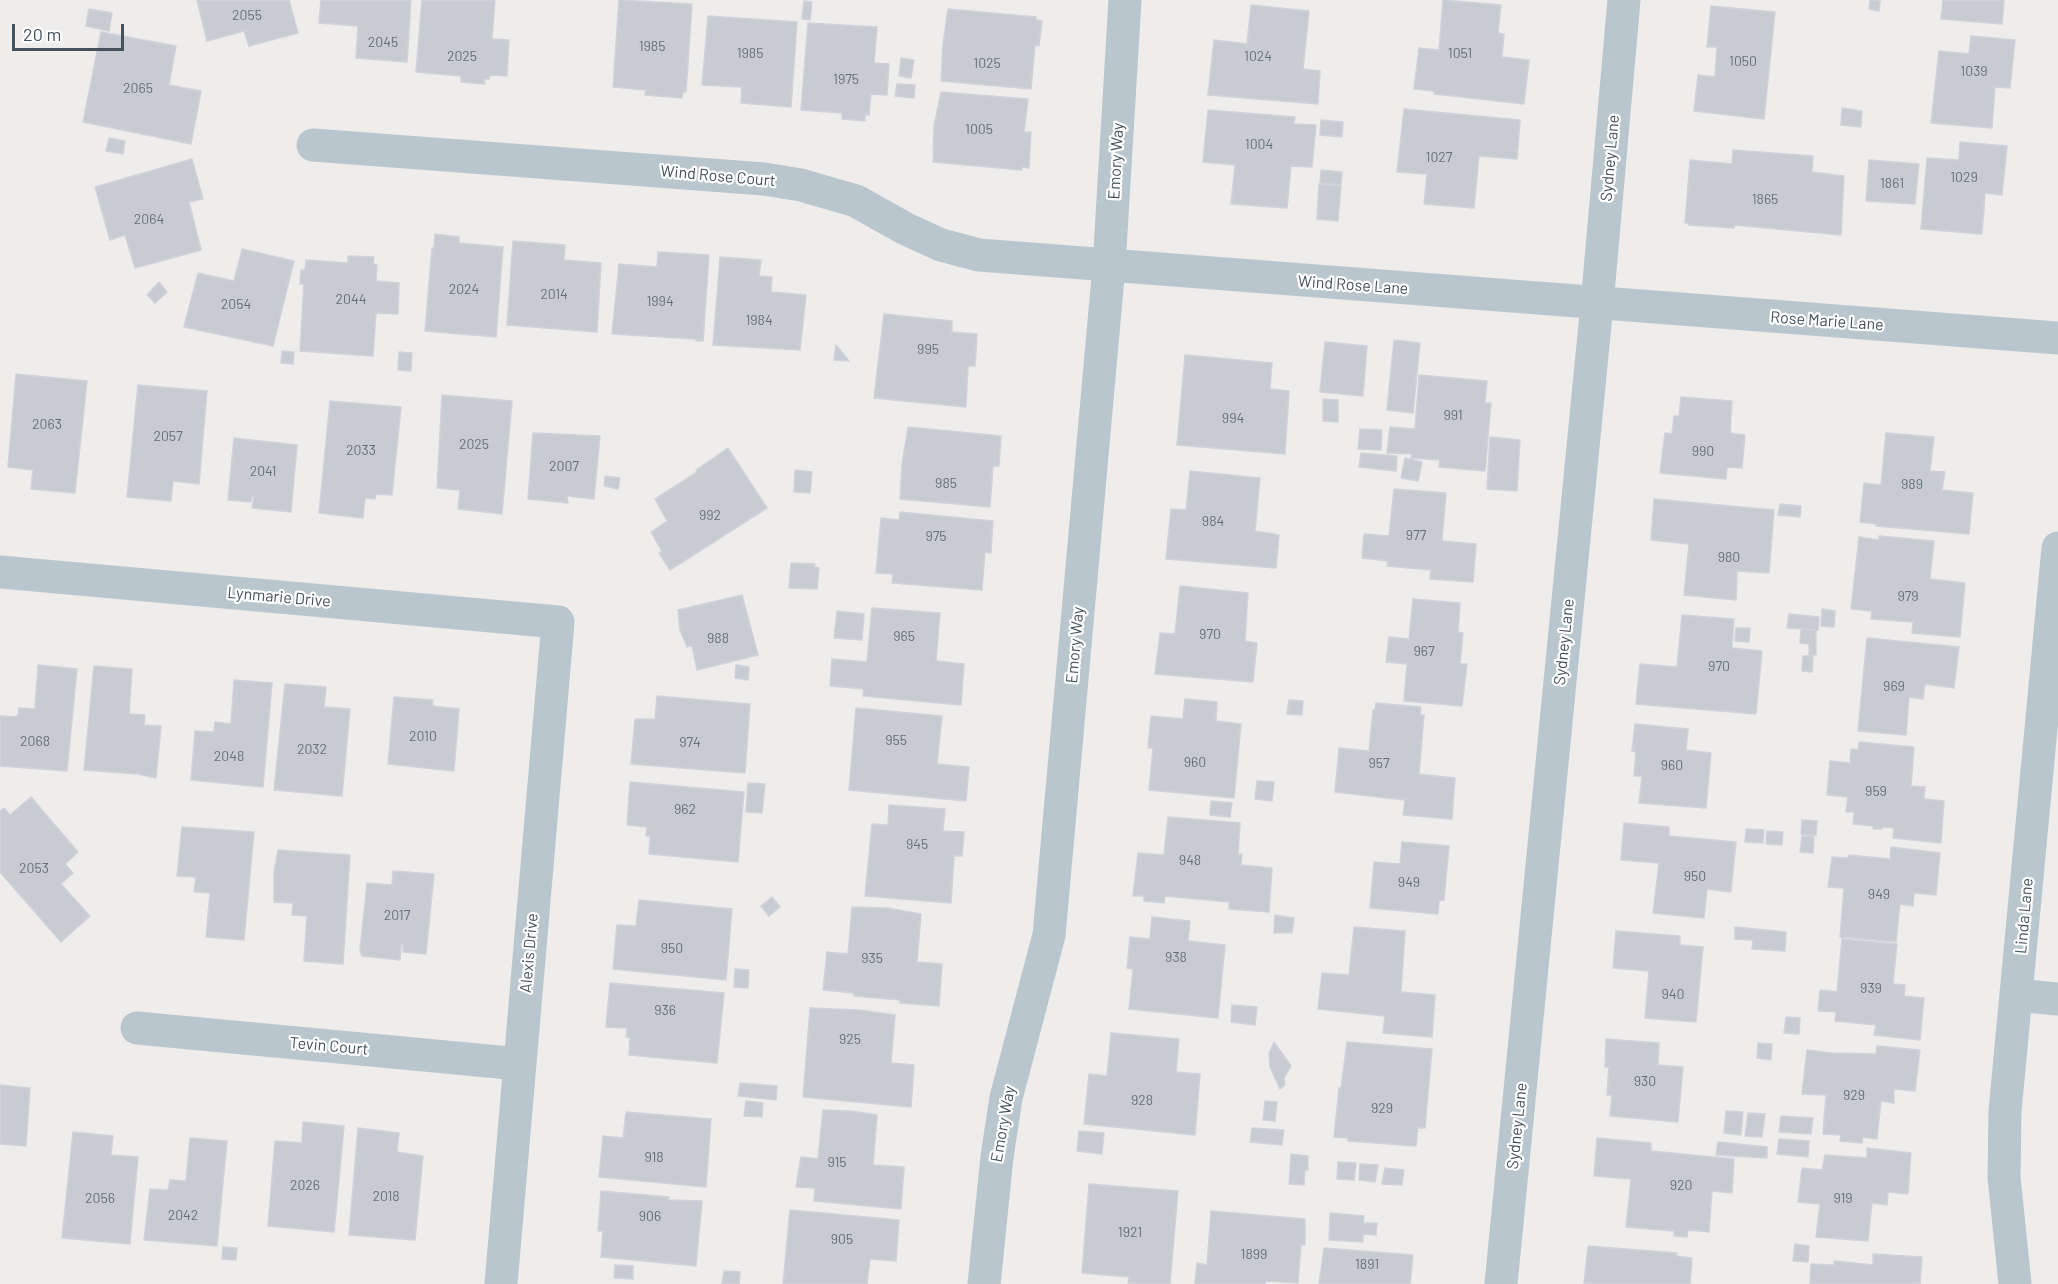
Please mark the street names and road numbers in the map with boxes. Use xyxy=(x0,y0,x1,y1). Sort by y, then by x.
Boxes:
street label: Sydney Lane xyxy=(1597,114,1623,202)
street label: Emory Way xyxy=(1104,122,1128,200)
street label: Wind Rose Court xyxy=(660,161,776,191)
street label: Wind Rose Lane xyxy=(1297,272,1409,298)
street label: Rose Marie Lane xyxy=(1770,307,1884,335)
street label: Lynmarie Drive xyxy=(227,583,331,611)
street label: Sydney Lane xyxy=(1550,598,1578,686)
street label: Emory Way xyxy=(1062,606,1088,684)
street label: Linda Lane xyxy=(2011,877,2037,955)
street label: Alexis Drive xyxy=(516,912,542,994)
street label: Tevin Court xyxy=(289,1033,369,1059)
street label: Sydney Lane xyxy=(1503,1082,1531,1170)
street label: Emory Way xyxy=(987,1084,1019,1164)

